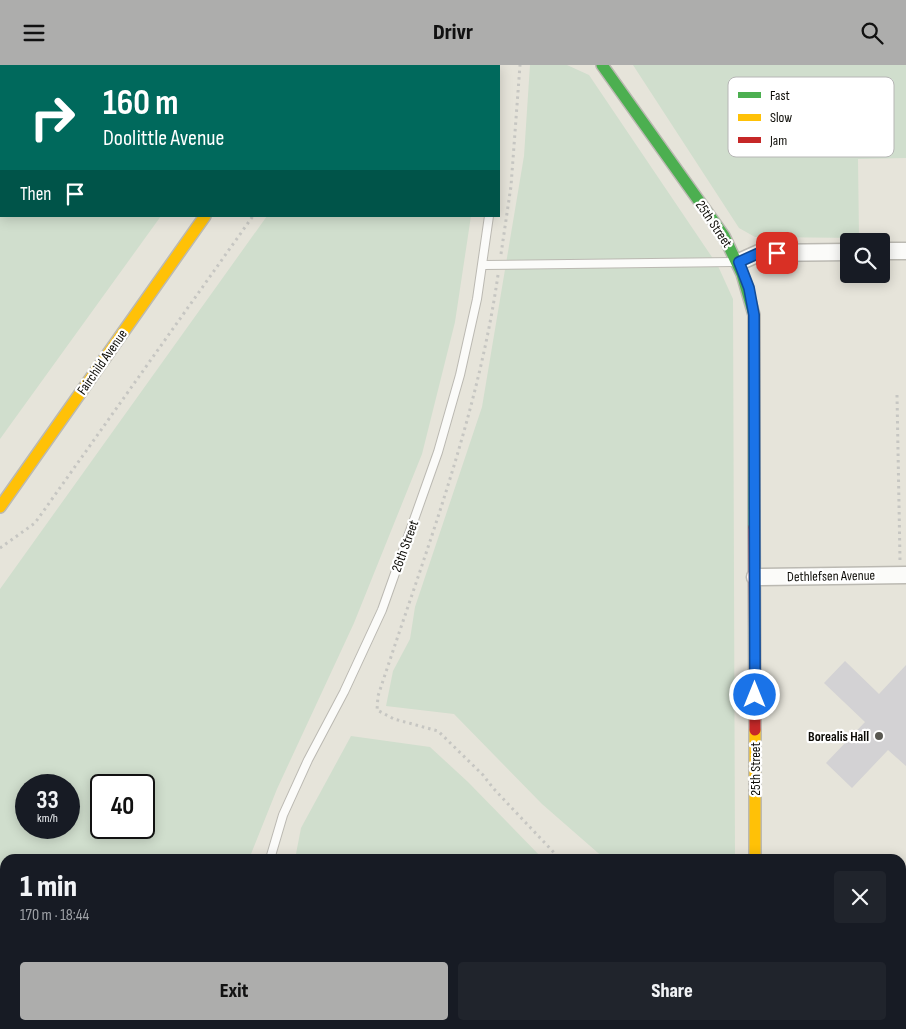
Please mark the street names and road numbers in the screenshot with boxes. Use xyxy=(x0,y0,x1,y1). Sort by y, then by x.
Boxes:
street label: 25th Street xyxy=(692,197,736,251)
street label: Fairchild Avenue xyxy=(73,326,131,398)
street label: 26th Street xyxy=(388,518,422,574)
street label: Dethlefsen Avenue xyxy=(787,567,875,585)
street label: 25th Street xyxy=(747,742,764,796)

